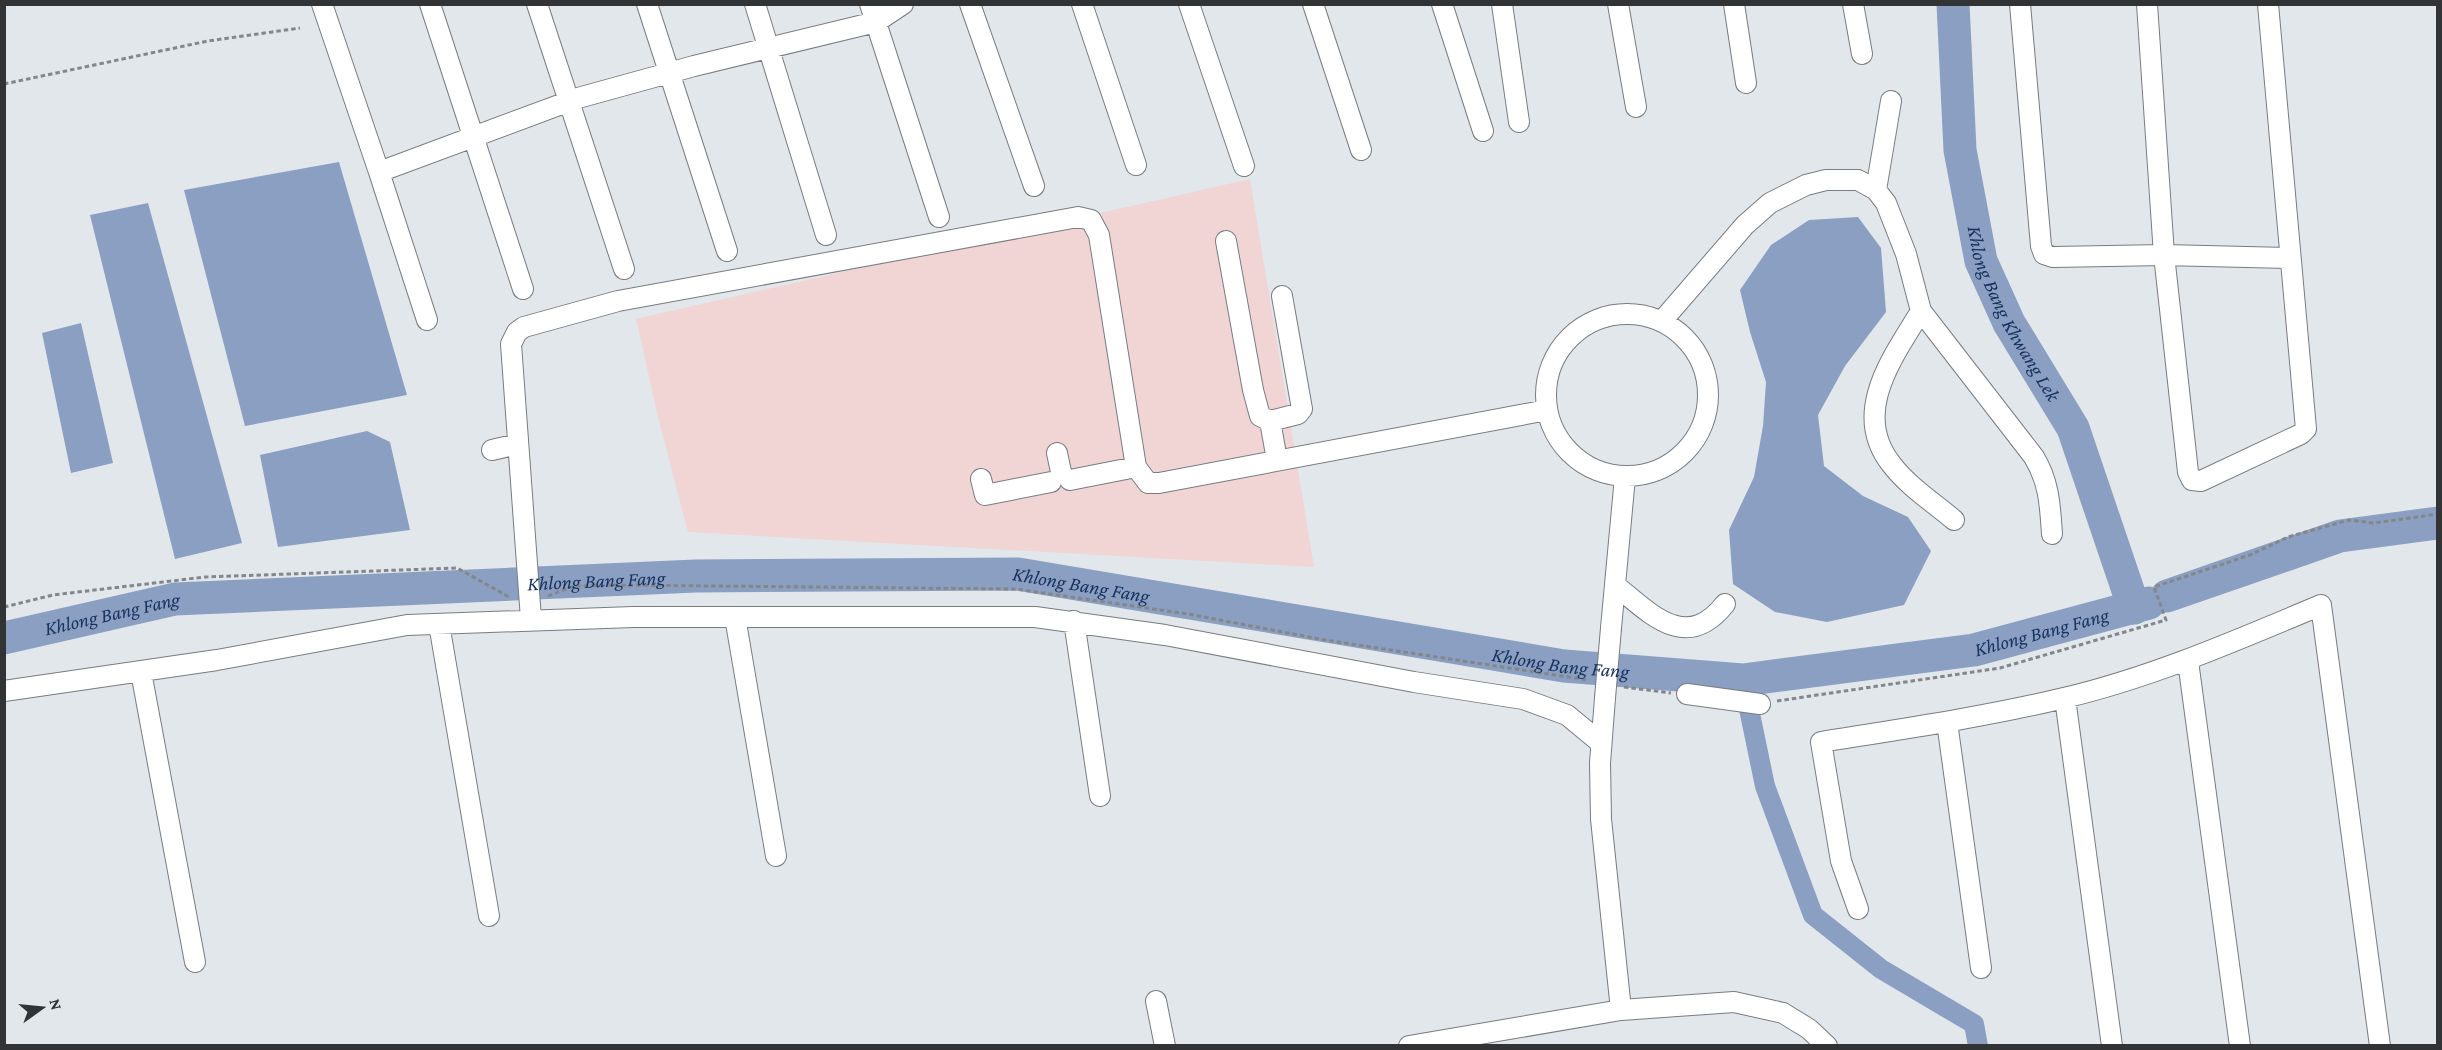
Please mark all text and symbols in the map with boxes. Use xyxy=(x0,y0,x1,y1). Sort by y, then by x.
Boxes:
water label: Khlong Bang Khwang Lek xyxy=(1964,224,2066,406)
water label: Khlong Bang Fang xyxy=(1011,562,1152,608)
water label: Khlong Bang Fang xyxy=(527,566,667,594)
water label: Khlong Bang Fang xyxy=(42,588,181,639)
water label: Khlong Bang Fang xyxy=(1972,603,2112,660)
water label: Khlong Bang Fang xyxy=(1490,643,1631,683)
north arrow xyxy=(12,978,72,1038)
text: N xyxy=(46,997,66,1012)

